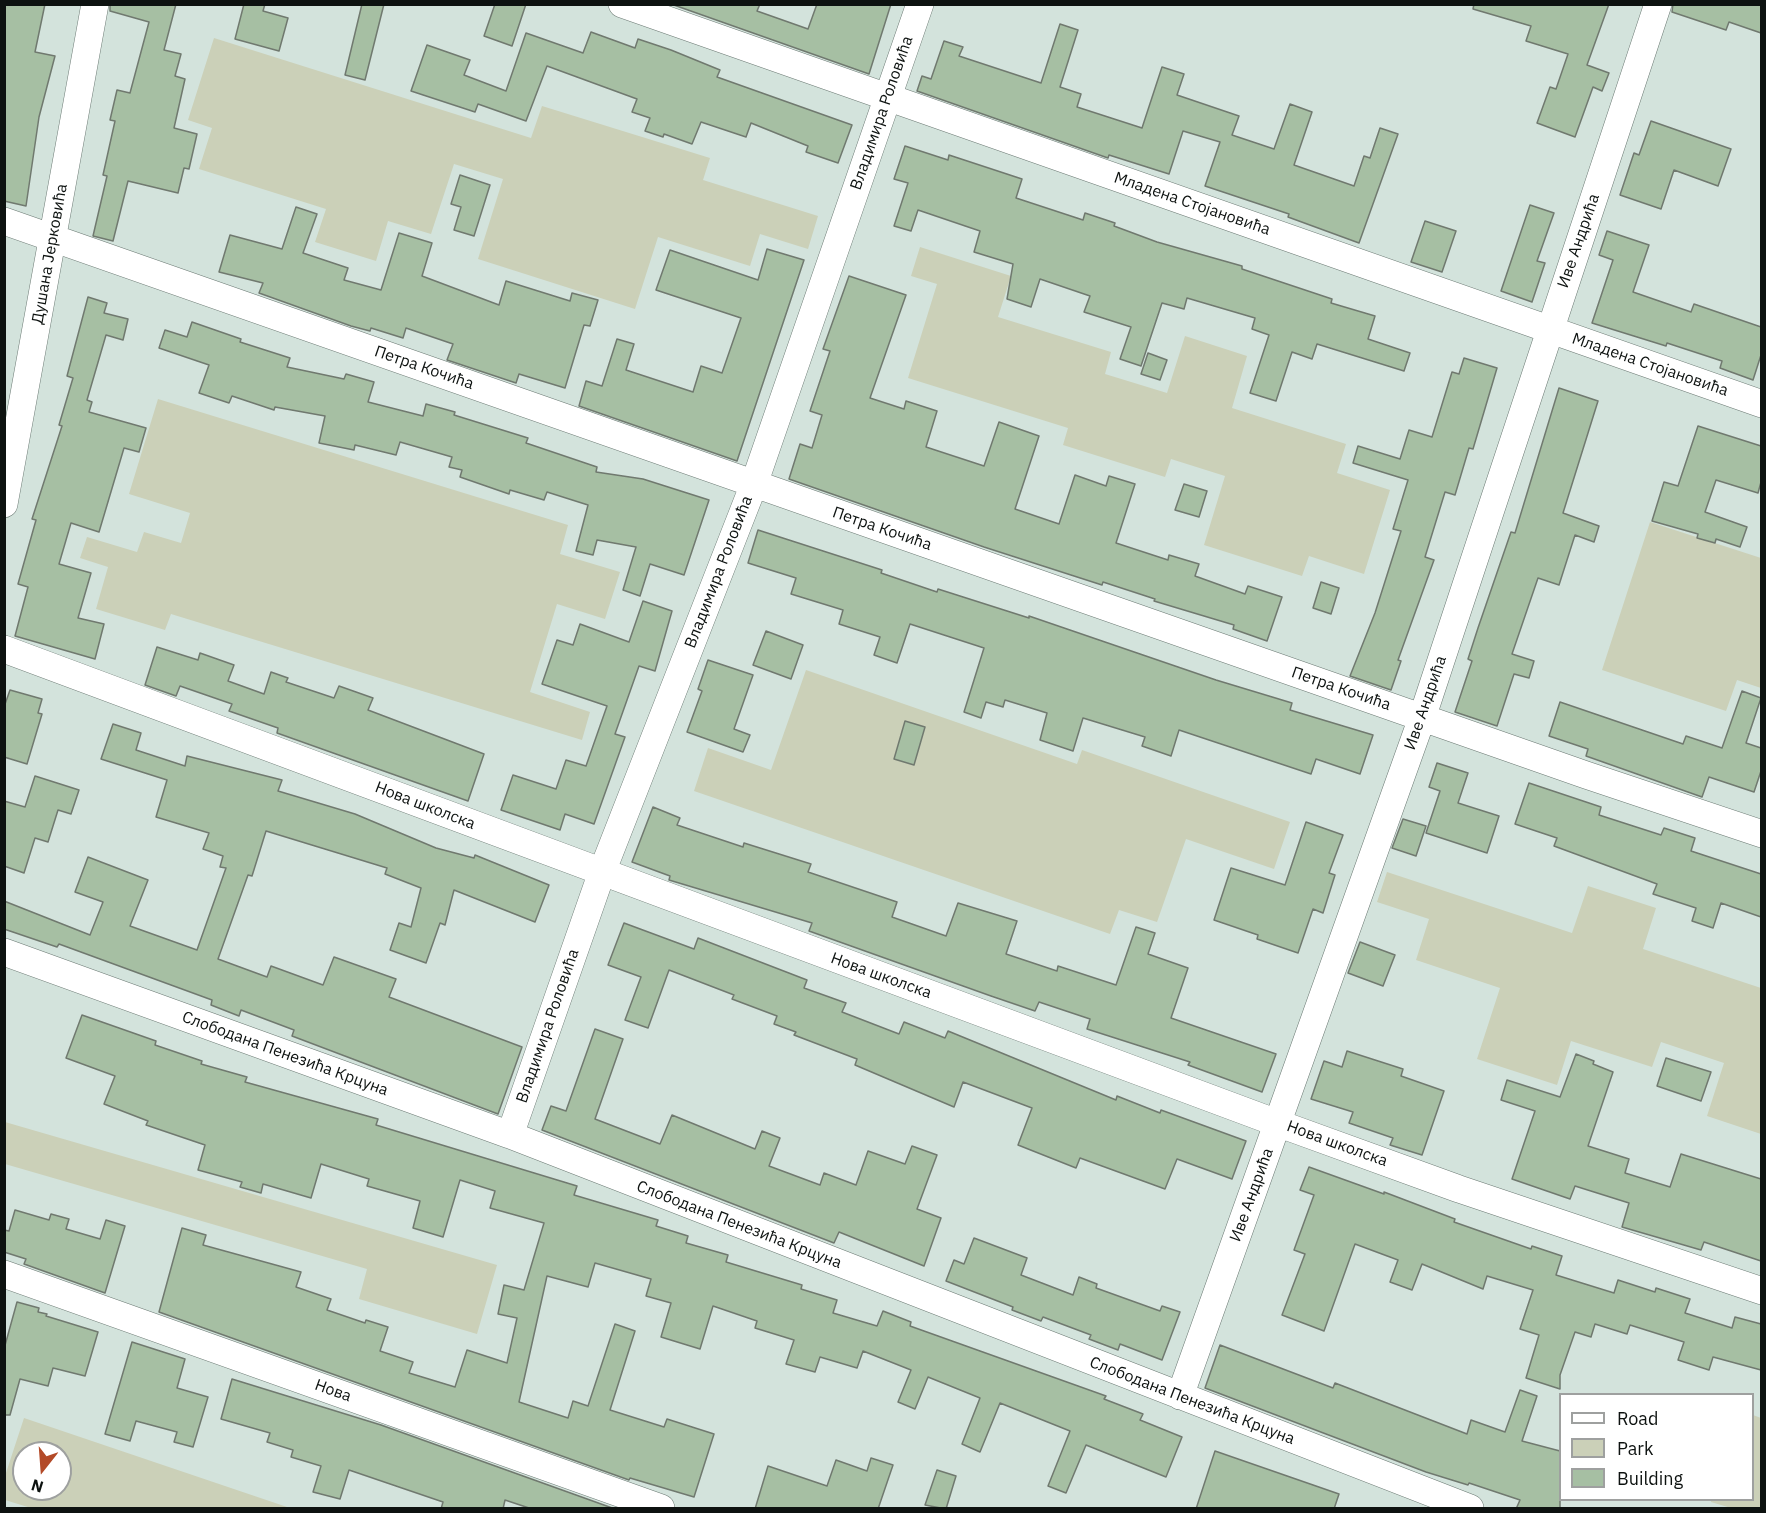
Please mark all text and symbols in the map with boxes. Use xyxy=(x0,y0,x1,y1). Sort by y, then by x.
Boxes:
street label: Владимира Роловића xyxy=(847,33,917,193)
street label: Младена Стојановића xyxy=(1111,168,1273,240)
street label: Душана Јерковића xyxy=(28,182,72,326)
street label: Иве Андрића xyxy=(1554,191,1604,291)
street label: Младена Стојановића xyxy=(1569,329,1731,401)
street label: Петра Кочића xyxy=(372,342,476,394)
street label: Владимира Роловића xyxy=(681,493,757,651)
street label: Петра Кочића xyxy=(830,503,934,555)
street label: Иве Андрића xyxy=(1401,653,1451,753)
street label: Петра Кочића xyxy=(1289,663,1393,715)
street label: Нова школска xyxy=(372,778,478,834)
street label: Владимира Роловића xyxy=(513,946,583,1106)
street label: Нова школска xyxy=(828,949,934,1003)
street label: Слободана Пенезића Крцуна xyxy=(179,1008,391,1100)
street label: Нова школска xyxy=(1284,1117,1390,1171)
street label: Иве Андрића xyxy=(1226,1146,1278,1244)
street label: Слободана Пенезића Крцуна xyxy=(634,1177,844,1273)
street label: Слободана Пенезића Крцуна xyxy=(1087,1353,1297,1449)
street label: Нова xyxy=(312,1376,354,1406)
legend xyxy=(1559,1393,1754,1501)
text: Road xyxy=(1617,1407,1658,1430)
text: Park xyxy=(1617,1437,1653,1460)
north arrow xyxy=(12,1441,72,1501)
text: Building xyxy=(1617,1467,1683,1490)
text: N xyxy=(29,1475,46,1498)

